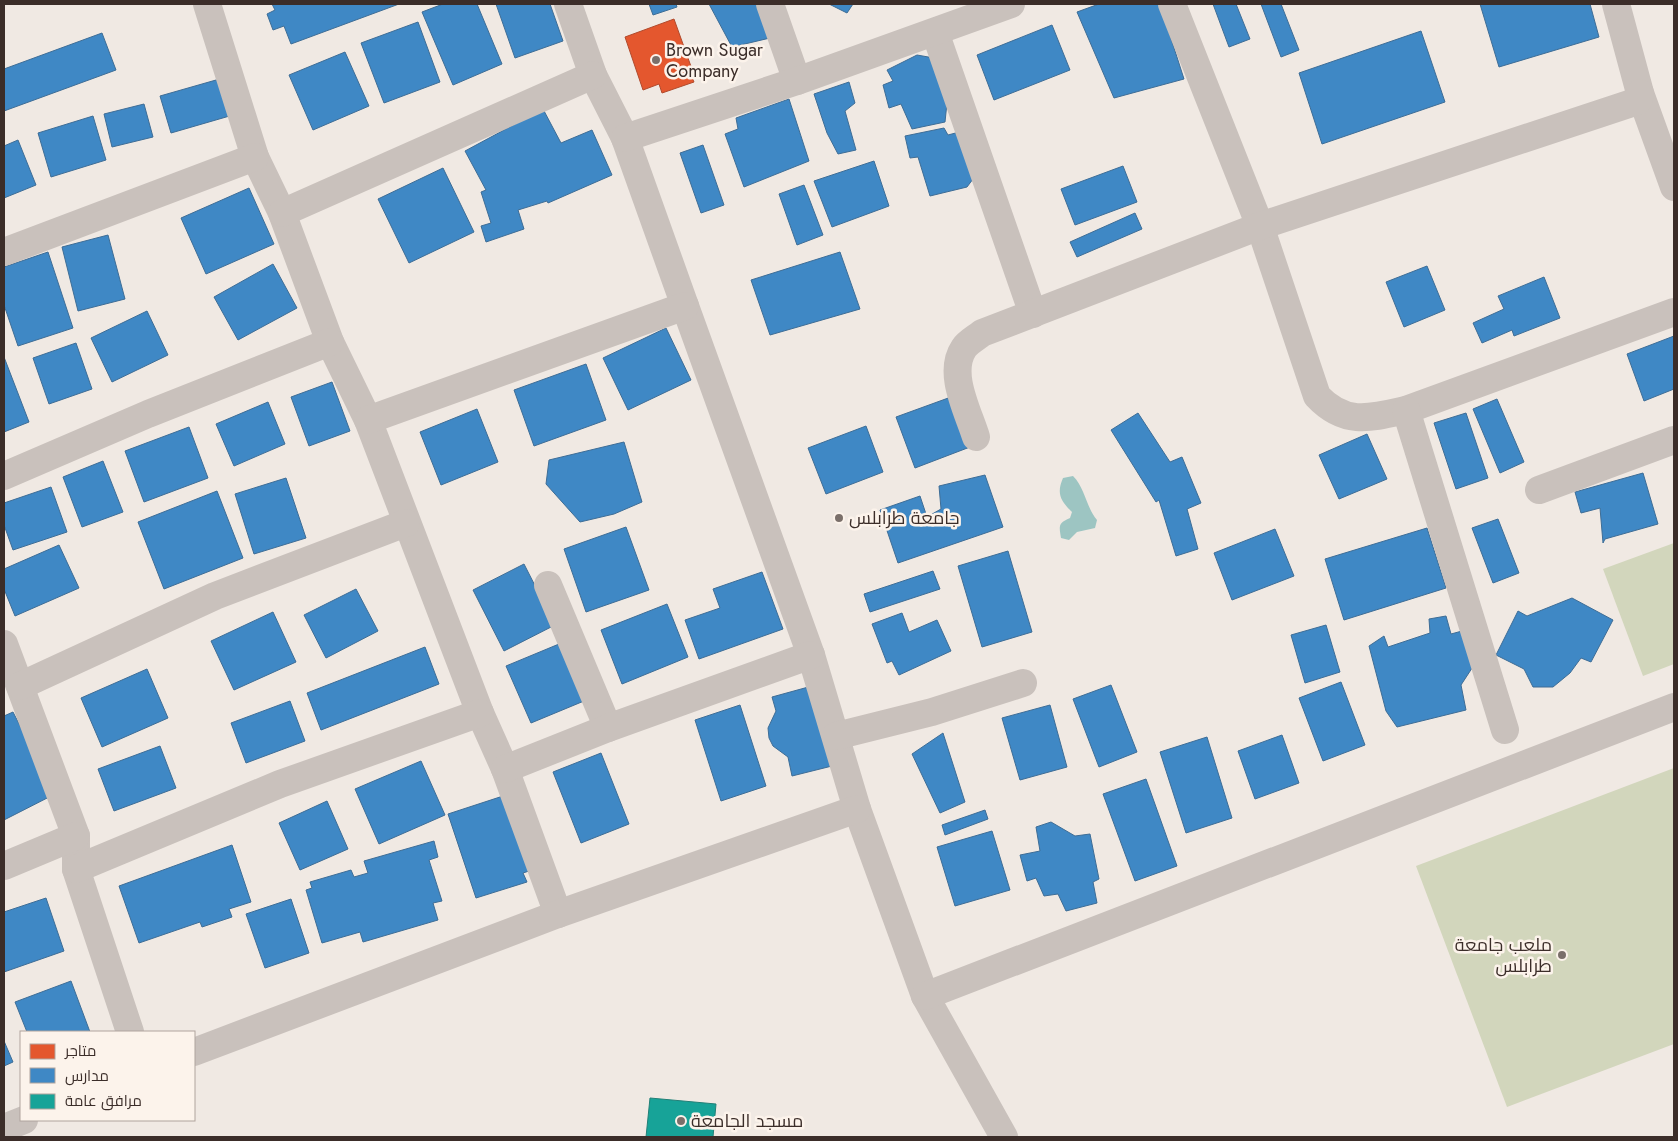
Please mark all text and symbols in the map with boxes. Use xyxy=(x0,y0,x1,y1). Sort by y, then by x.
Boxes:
place label: Brown Sugar Company xyxy=(666,37,764,84)
marker: Brown Sugar Company xyxy=(650,54,662,66)
place label: جامعة طرابلس xyxy=(849,505,960,531)
marker: جامعة طرابلس xyxy=(833,512,845,524)
place label: ملعب جامعة طرابلس xyxy=(1455,932,1552,979)
marker: ملعب جامعة طرابلس xyxy=(1556,949,1568,961)
legend xyxy=(20,1031,195,1121)
text: متاجر xyxy=(64,1040,96,1062)
text: مدارس xyxy=(65,1065,109,1087)
text: مرافق عامة xyxy=(65,1090,142,1112)
place label: مسجد الجامعة xyxy=(691,1108,803,1134)
marker: مسجد الجامعة xyxy=(675,1115,687,1127)

